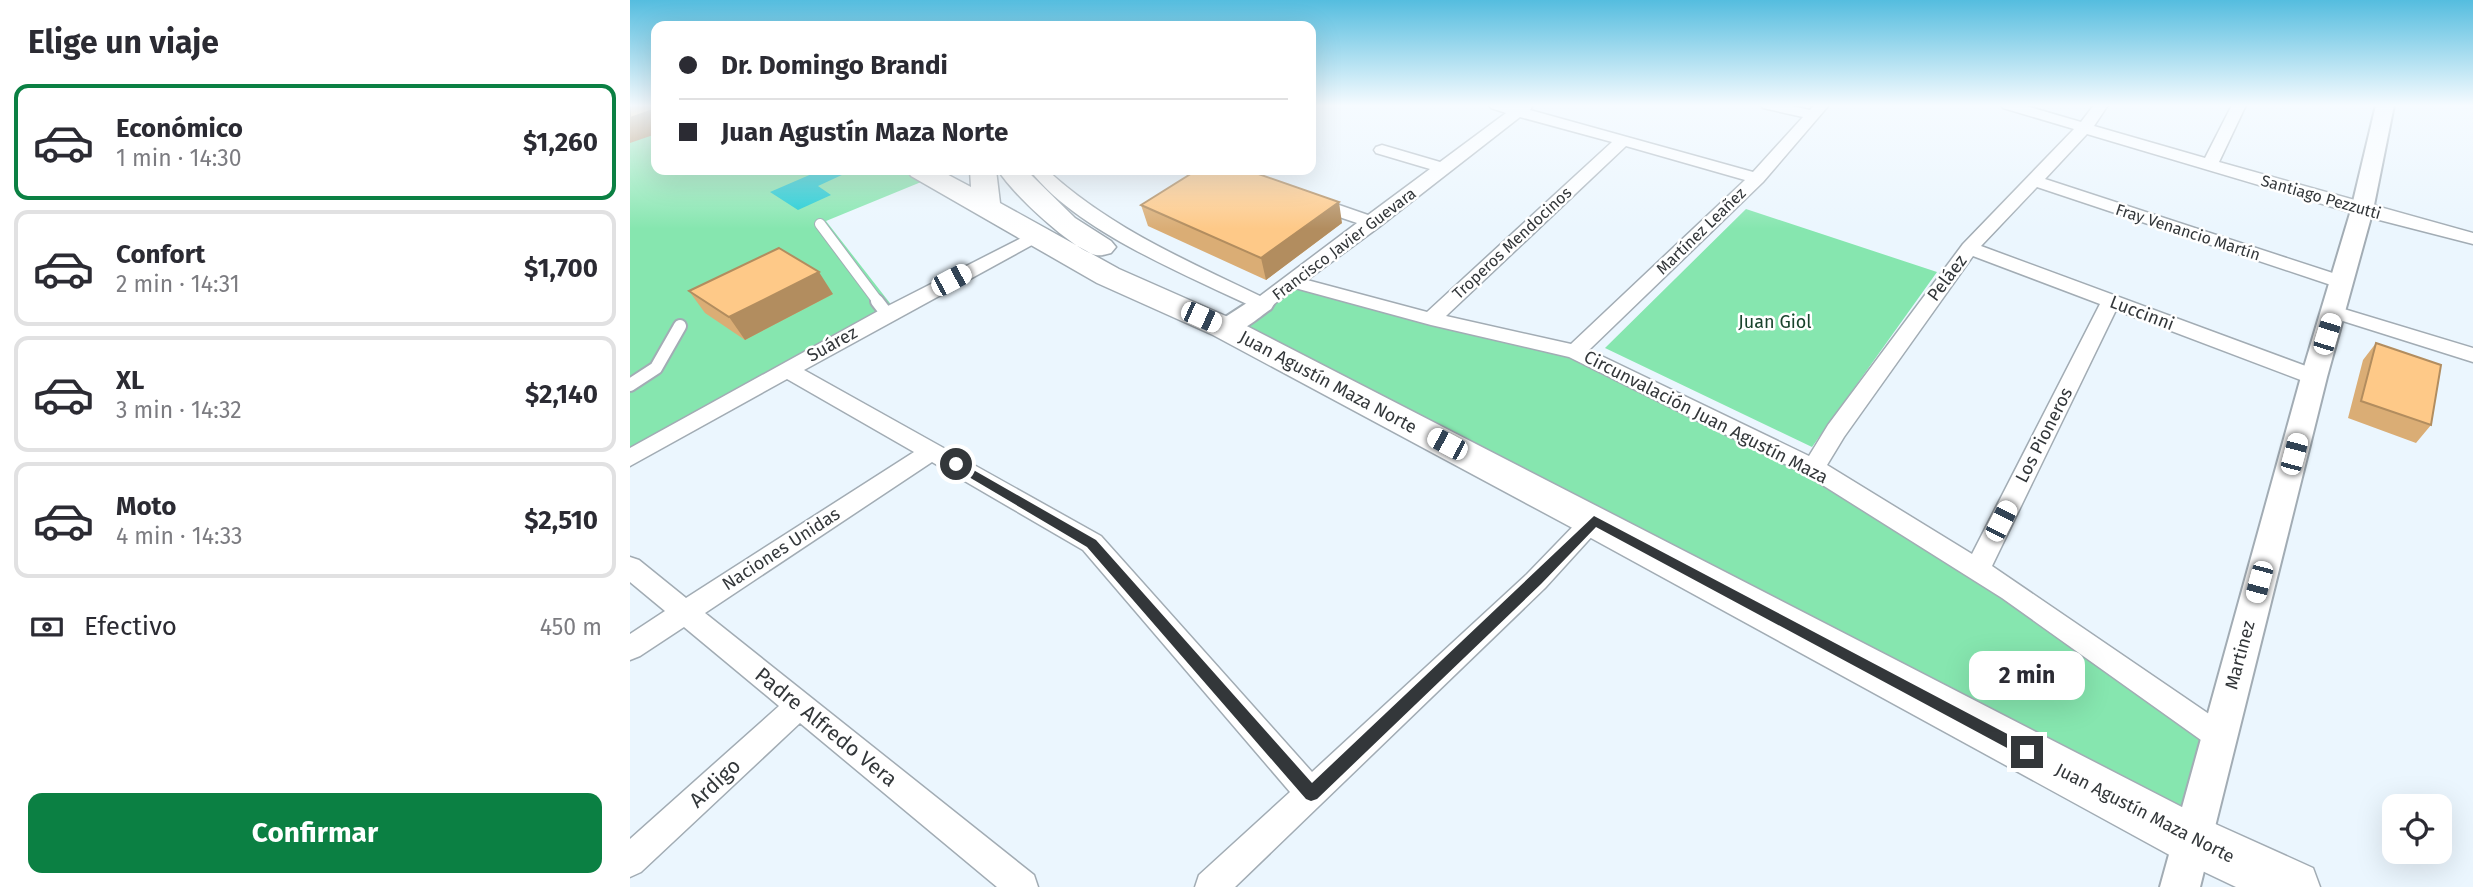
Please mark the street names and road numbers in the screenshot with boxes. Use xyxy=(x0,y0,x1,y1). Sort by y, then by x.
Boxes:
street label: Santiago Pezzutti xyxy=(2259,171,2383,223)
street label: Troperos Mendocinos xyxy=(1449,183,1575,303)
street label: Francisco Javier Guevara xyxy=(1268,184,1420,304)
street label: Martínez Leañez xyxy=(1652,184,1750,278)
street label: Fray Venancio Martín xyxy=(2113,200,2263,264)
street label: Peláez xyxy=(1922,250,1972,305)
street label: Luccinni xyxy=(2107,291,2177,335)
street label: Suárez xyxy=(803,321,861,367)
street label: Juan Agustín Maza Norte xyxy=(1235,326,1421,438)
street label: Circunvalación Juan Agustín Maza xyxy=(1580,346,1832,488)
street label: Los Pioneros xyxy=(2011,384,2077,486)
street label: Naciones Unidas xyxy=(718,503,844,595)
street label: Martinez xyxy=(2220,618,2260,692)
street label: Padre Alfredo Vera xyxy=(750,662,902,792)
street label: Ardigo xyxy=(684,753,746,813)
street label: Juan Agustín Maza Norte xyxy=(2052,758,2238,868)

